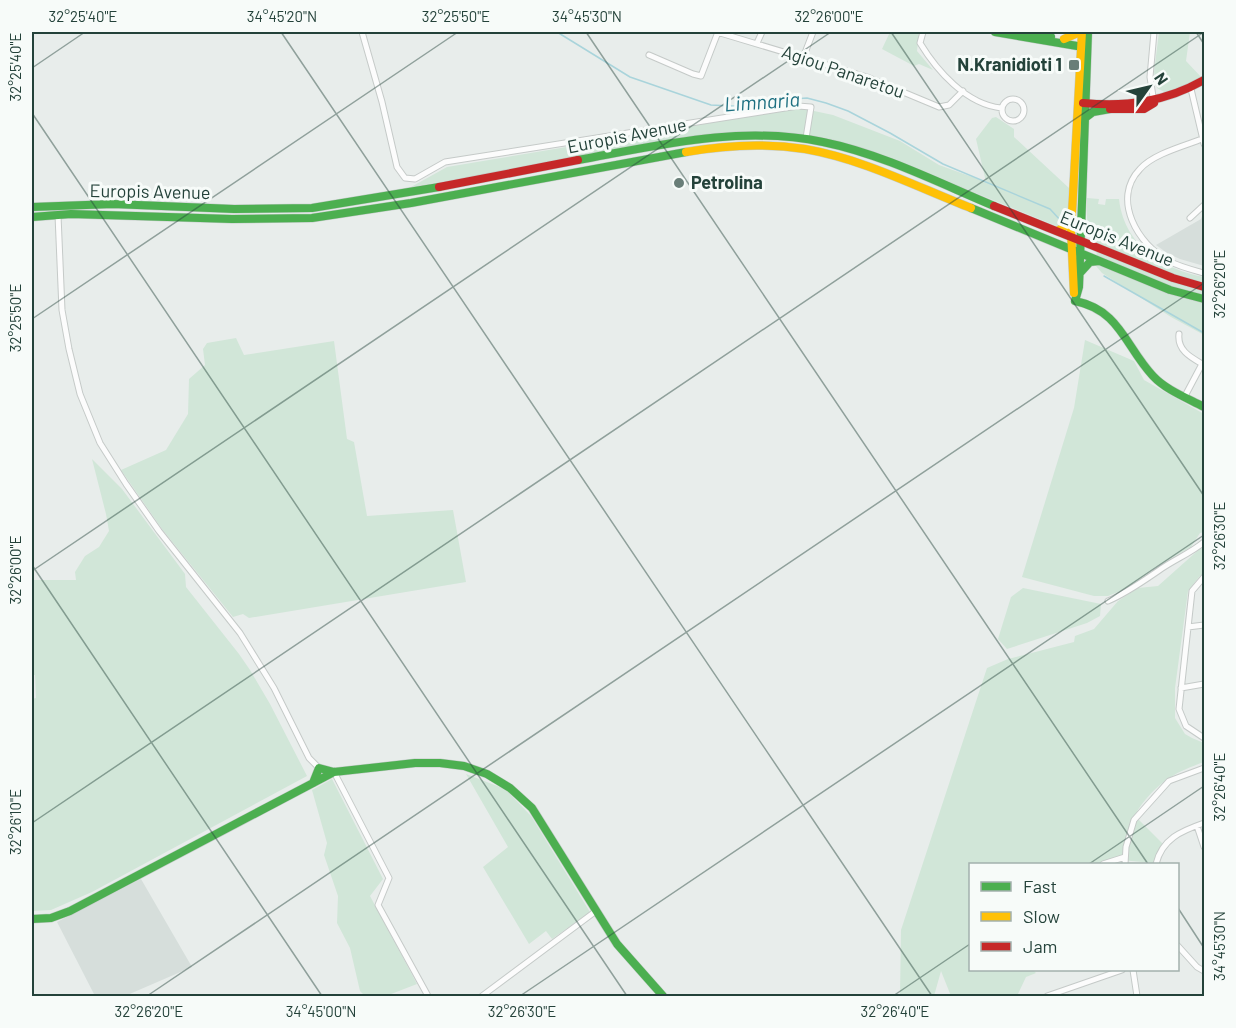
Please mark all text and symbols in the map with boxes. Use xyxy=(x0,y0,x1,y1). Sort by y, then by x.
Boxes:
text: 32°25'40"E xyxy=(49,7,117,25)
text: 34°45'20"N xyxy=(247,7,317,25)
text: 32°25'50"E xyxy=(422,7,490,25)
text: 34°45'30"N xyxy=(552,7,622,25)
text: 32°26'00"E xyxy=(794,7,864,25)
text: 32°25'40"E xyxy=(6,33,24,101)
street label: Agiou Panaretou xyxy=(779,40,908,102)
place label: N.Kranidioti 1 xyxy=(957,53,1062,75)
north arrow xyxy=(1119,57,1179,117)
marker: N.Kranidioti 1 xyxy=(1067,58,1081,72)
text: N xyxy=(1151,69,1173,88)
water label: Limnaria xyxy=(723,86,801,116)
street label: Europis Avenue xyxy=(565,113,688,157)
place label: Petrolina xyxy=(691,171,763,193)
marker: Petrolina xyxy=(672,176,686,190)
street label: Europis Avenue xyxy=(89,179,211,203)
street label: Europis Avenue xyxy=(1057,205,1178,271)
text: 32°26'20"E xyxy=(1210,250,1228,318)
text: 32°25'50"E xyxy=(6,284,24,352)
text: 32°26'30"E xyxy=(1210,502,1228,570)
text: 32°26'00"E xyxy=(6,535,24,605)
text: 32°26'40"E xyxy=(1210,753,1228,821)
text: 32°26'10"E xyxy=(6,789,24,855)
legend xyxy=(969,863,1179,971)
text: Fast xyxy=(1023,875,1057,897)
text: Slow xyxy=(1023,905,1060,927)
text: 34°45'30"N xyxy=(1210,911,1228,981)
text: Jam xyxy=(1023,935,1057,957)
text: 32°26'20"E xyxy=(115,1002,183,1020)
text: 34°45'00"N xyxy=(286,1002,356,1020)
text: 32°26'30"E xyxy=(488,1002,556,1020)
text: 32°26'40"E xyxy=(861,1002,929,1020)

